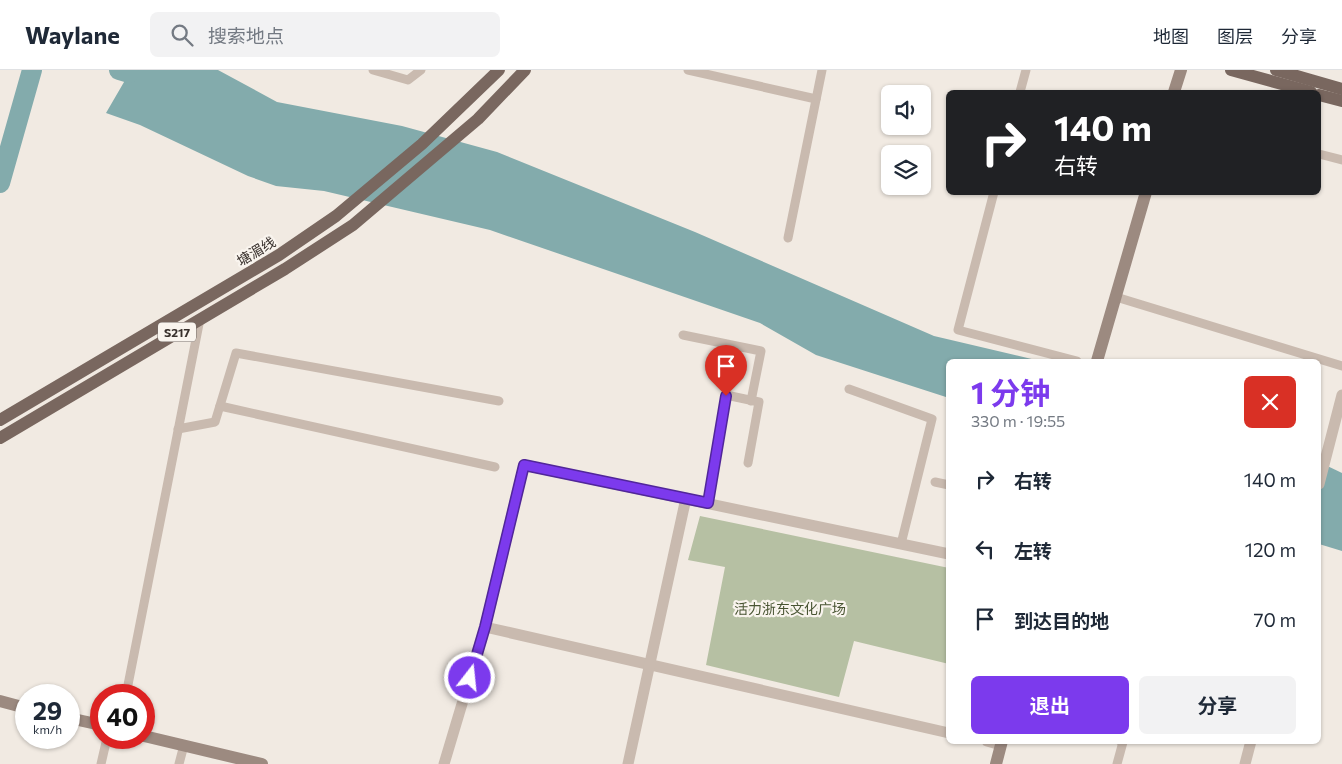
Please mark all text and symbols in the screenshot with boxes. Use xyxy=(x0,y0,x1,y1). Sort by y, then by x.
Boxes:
search box xyxy=(150,12,500,57)
text: Waylane xyxy=(25,20,120,49)
icon: search xyxy=(168,21,196,49)
text: 搜索地点 xyxy=(208,24,284,47)
text: 地图 xyxy=(1153,25,1189,47)
text: 图层 xyxy=(1217,25,1253,47)
text: 分享 xyxy=(1281,25,1317,47)
map controls xyxy=(881,85,931,195)
button: sound xyxy=(881,85,931,135)
text: 140 m xyxy=(1054,105,1152,148)
icon: right xyxy=(971,110,1036,175)
button: layers xyxy=(881,145,931,195)
text: 右转 xyxy=(1054,152,1098,179)
street label: 塘湄线 xyxy=(234,233,278,269)
road number: S217 xyxy=(158,322,196,342)
pin xyxy=(705,345,747,396)
icon: arrive xyxy=(712,352,740,380)
text: 1 分钟 xyxy=(971,373,1050,410)
button: close xyxy=(1244,376,1296,428)
text: 330 m · 19:55 xyxy=(971,411,1065,430)
icon: right xyxy=(971,465,999,493)
text: 140 m xyxy=(1244,468,1296,491)
text: 右转 xyxy=(1014,469,1052,492)
icon: left xyxy=(971,535,999,563)
text: 120 m xyxy=(1245,538,1296,561)
text: 左转 xyxy=(1014,539,1052,562)
park label: 活力浙东文化广场 xyxy=(734,600,846,617)
icon: arrive xyxy=(971,605,999,633)
text: 70 m xyxy=(1253,608,1296,631)
text: 到达目的地 xyxy=(1014,609,1109,632)
position arrow xyxy=(443,651,495,703)
button: 退出 xyxy=(971,676,1129,734)
button: 分享 xyxy=(1139,676,1296,734)
speed limit sign: 40 xyxy=(90,684,155,749)
text: 29 xyxy=(33,695,62,725)
text: km/h xyxy=(33,722,62,736)

